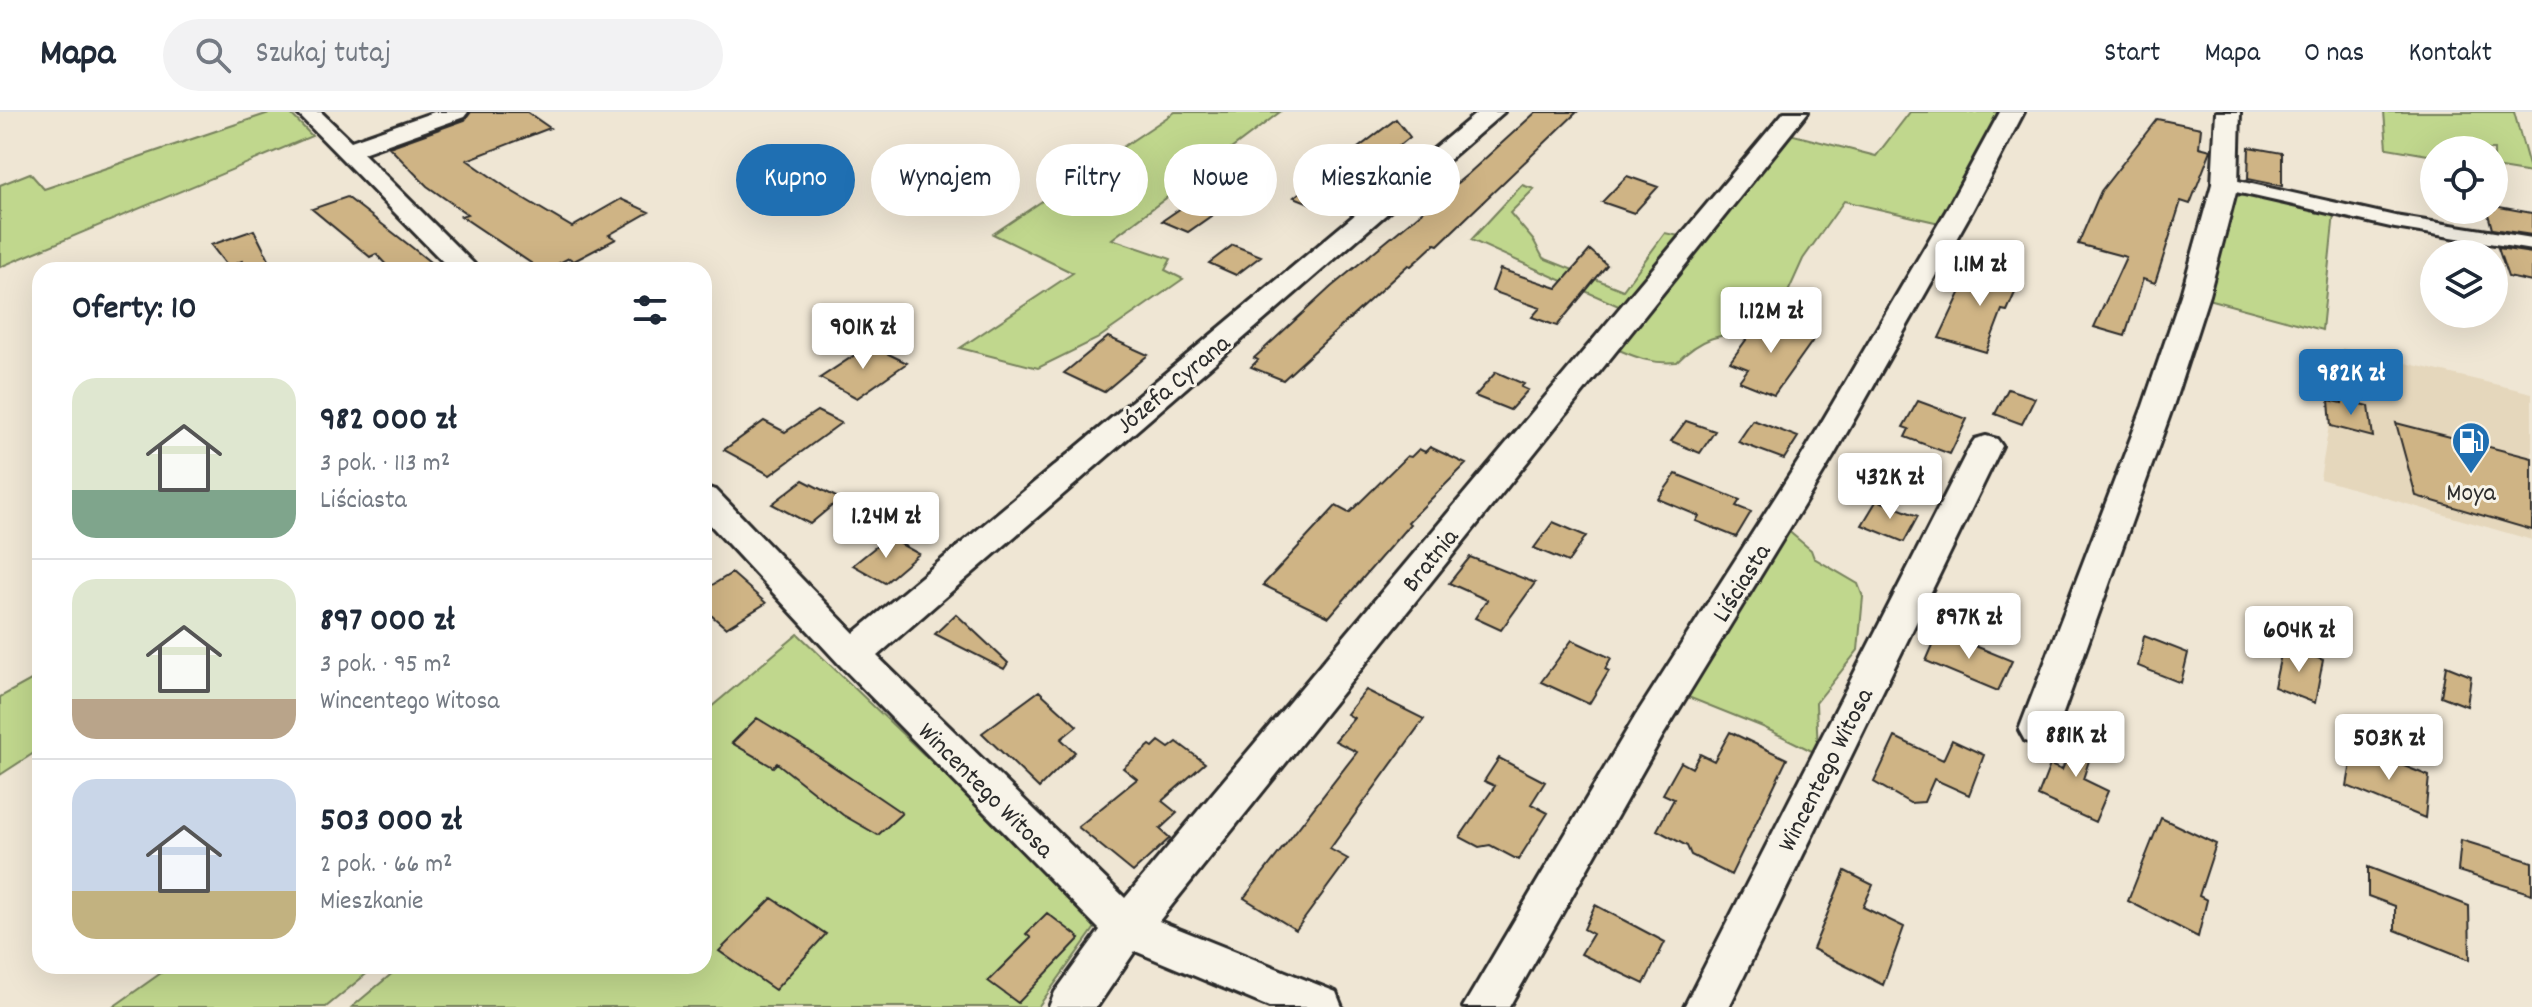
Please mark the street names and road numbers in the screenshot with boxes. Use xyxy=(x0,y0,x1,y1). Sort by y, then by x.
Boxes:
street label: Józefa Cyrana xyxy=(1109,326,1240,445)
street label: Bratnia xyxy=(1394,521,1469,601)
street label: Liściasta xyxy=(1704,537,1782,630)
street label: Wincentego Witosa xyxy=(1770,681,1885,859)
street label: Wincentego Witosa xyxy=(908,715,1062,869)

